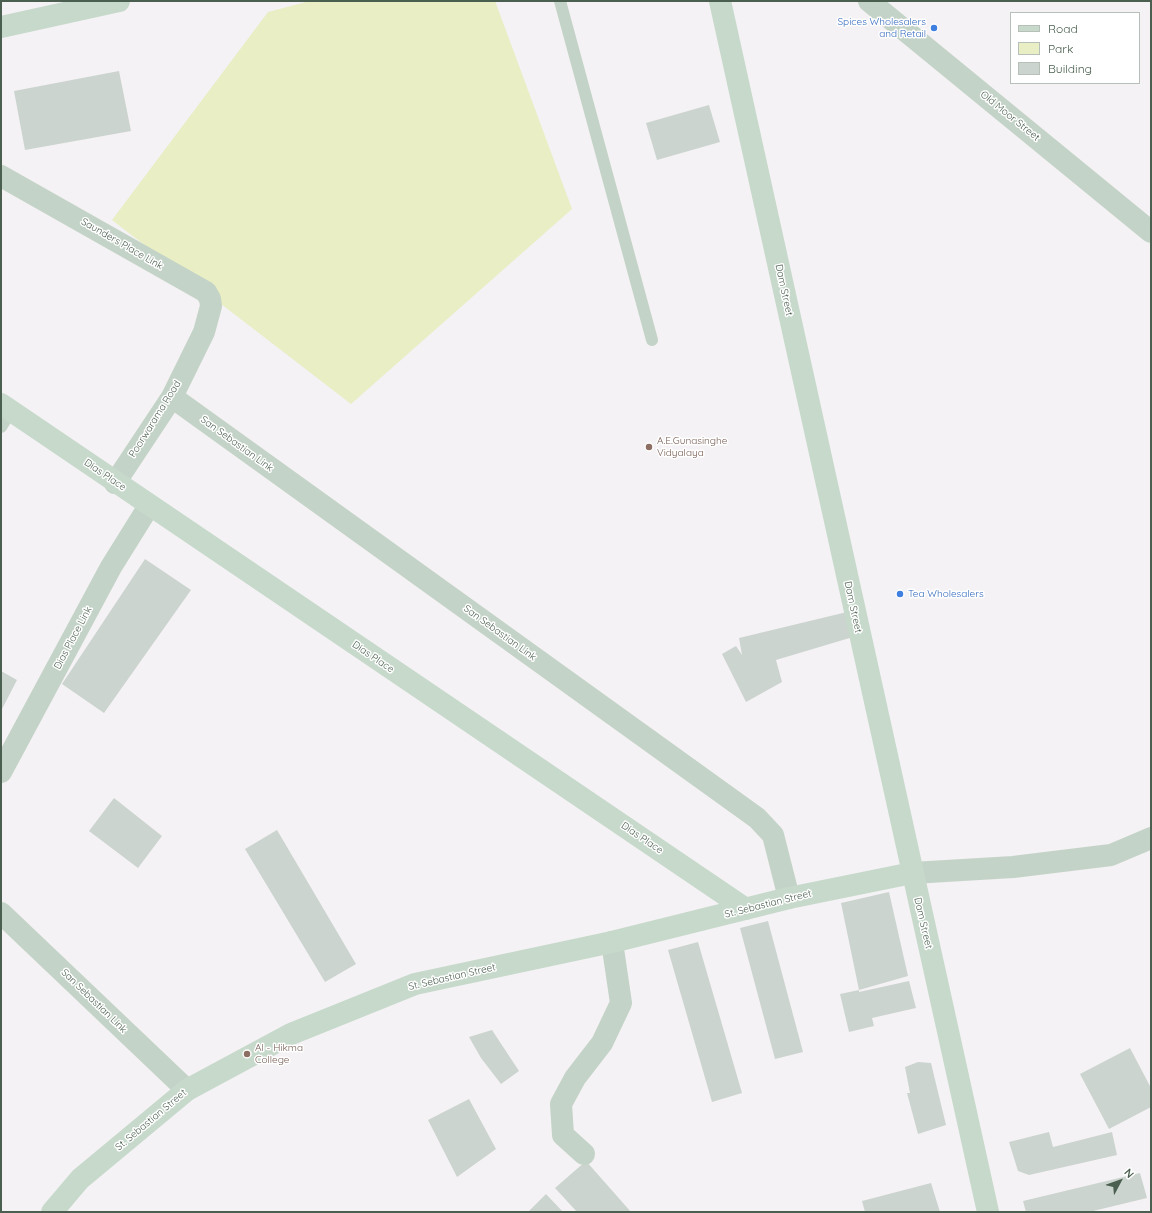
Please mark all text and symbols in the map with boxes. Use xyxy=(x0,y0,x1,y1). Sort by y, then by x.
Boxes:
legend xyxy=(1010,12,1140,84)
place label: Spices Wholesalers and Retail xyxy=(837,16,926,40)
text: Road xyxy=(1048,21,1078,36)
marker: Spices Wholesalers and Retail xyxy=(929,23,939,33)
text: Park xyxy=(1048,41,1073,56)
text: Building xyxy=(1048,61,1092,76)
street label: Old Moor Street xyxy=(978,88,1042,144)
street label: Saunders Place Link xyxy=(79,216,165,272)
street label: Dam Street xyxy=(773,263,795,317)
street label: Poorwarama Road xyxy=(126,378,184,460)
street label: San Sebastian Link xyxy=(198,414,276,474)
place label: A.E.Gunasinghe Vidyalaya xyxy=(657,435,727,458)
marker: A.E.Gunasinghe Vidyalaya xyxy=(644,442,654,452)
street label: Dias Place xyxy=(82,457,128,493)
street label: Dam Street xyxy=(842,580,864,634)
place label: Tea Wholesalers xyxy=(908,588,984,600)
marker: Tea Wholesalers xyxy=(895,589,905,599)
street label: San Sebastian Link xyxy=(461,603,539,663)
street label: Dias Place Link xyxy=(51,605,95,671)
street label: Dias Place xyxy=(350,639,396,675)
street label: Dias Place xyxy=(619,820,665,856)
street label: St. Sebastian Street xyxy=(723,887,813,921)
street label: Dam Street xyxy=(911,896,935,950)
street label: St. Sebastian Street xyxy=(407,961,497,993)
street label: San Sebastian Link xyxy=(59,966,129,1036)
place label: Al - Hikma College xyxy=(255,1042,303,1066)
marker: Al - Hikma College xyxy=(242,1049,252,1059)
street label: St. Sebastian Street xyxy=(113,1087,189,1153)
north arrow xyxy=(1100,1161,1140,1201)
text: N xyxy=(1121,1165,1137,1181)

